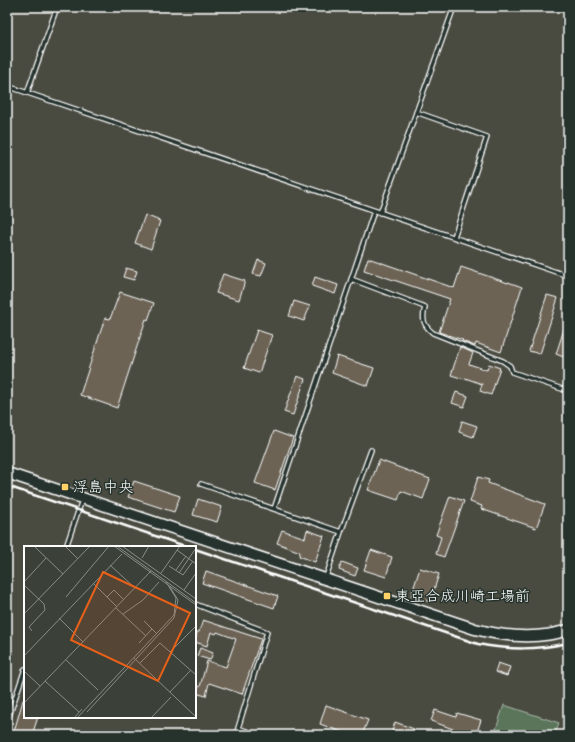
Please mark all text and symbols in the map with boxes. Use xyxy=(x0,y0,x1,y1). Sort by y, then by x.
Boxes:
place label: 浮島中央 xyxy=(73,478,133,500)
marker: 浮島中央 xyxy=(60,482,70,492)
inset map xyxy=(24,546,196,718)
place label: 東亞合成川崎工場前 xyxy=(395,587,530,609)
marker: 東亞合成川崎工場前 xyxy=(382,591,392,601)

